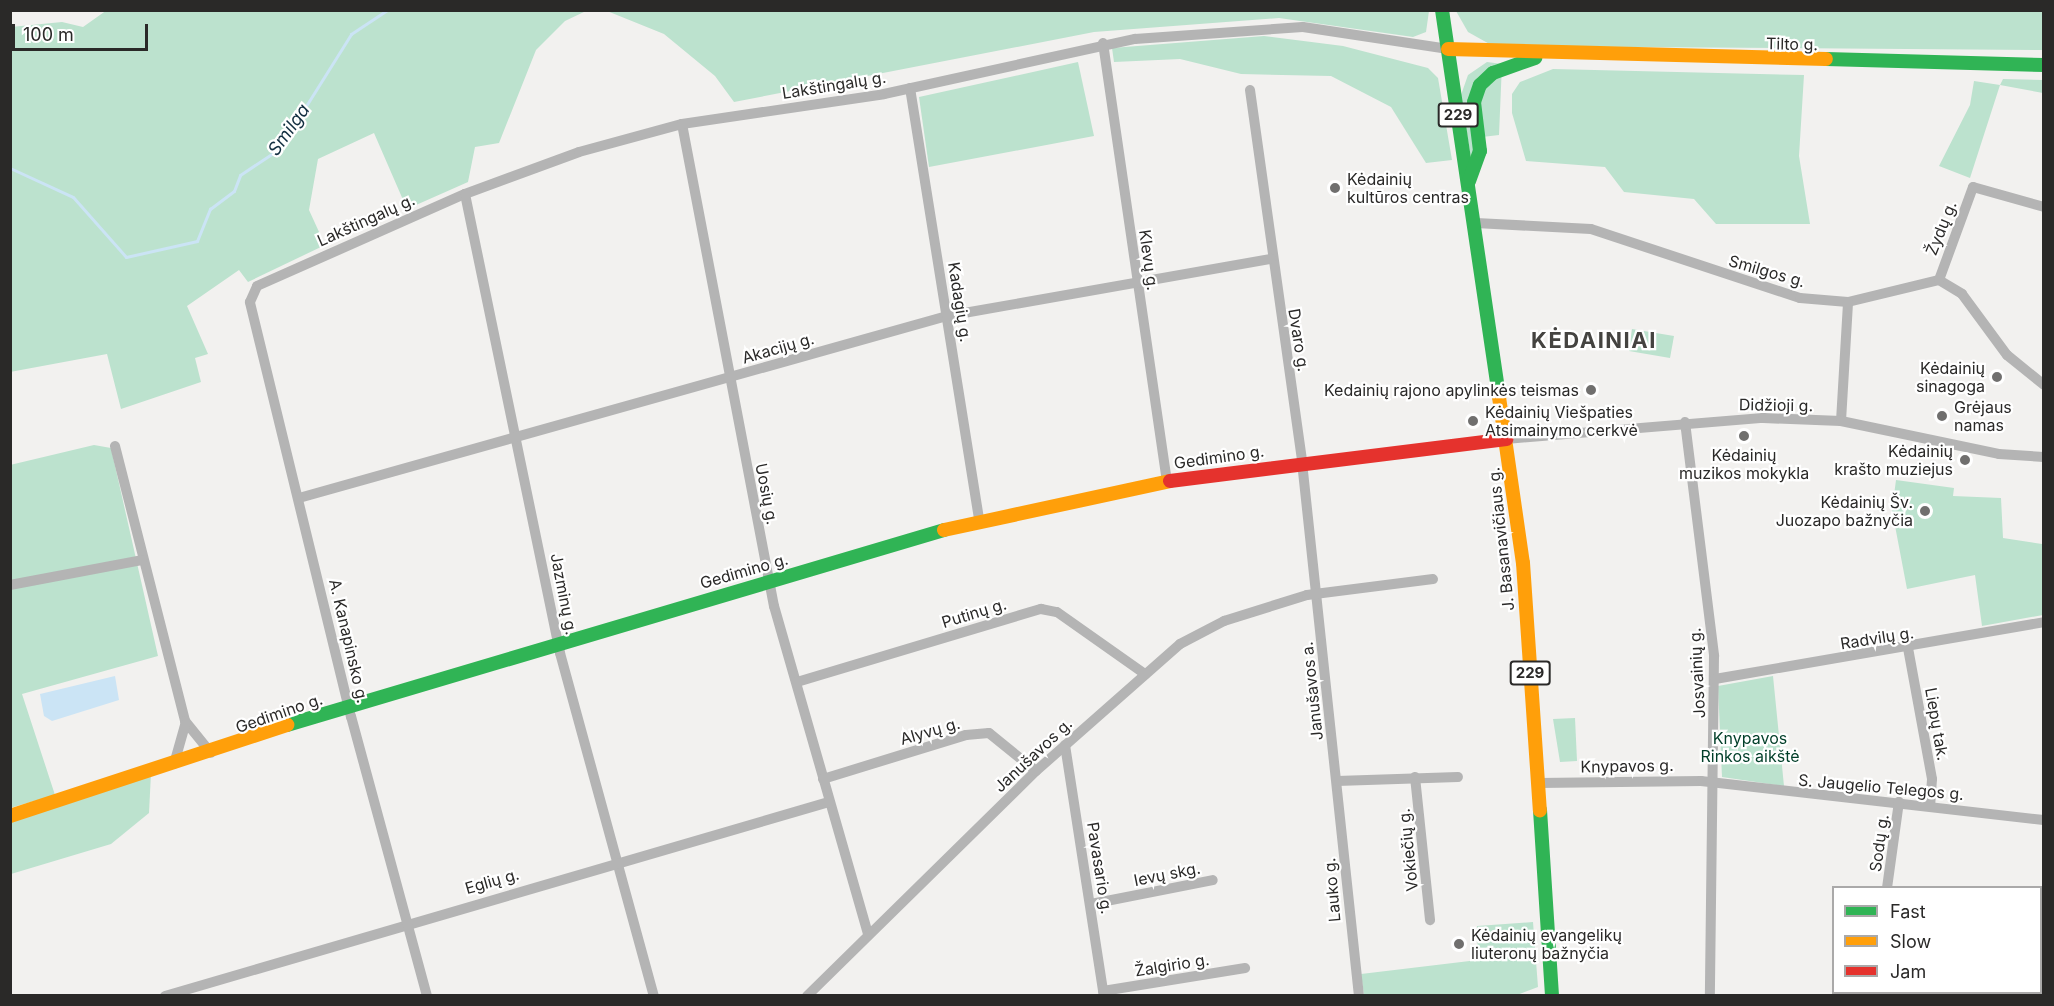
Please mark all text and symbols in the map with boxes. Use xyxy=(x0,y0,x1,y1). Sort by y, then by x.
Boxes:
scale bar xyxy=(15,12,152,50)
text: 100 m xyxy=(23,24,74,45)
street label: Tilto g. xyxy=(1766,34,1818,54)
street label: Lakštingalų g. xyxy=(781,67,887,103)
water label: Smilga xyxy=(263,100,315,160)
road number: 229 xyxy=(1437,103,1479,127)
place label: Kėdainių kultūros centras xyxy=(1347,169,1469,207)
marker: Kėdainių kultūros centras xyxy=(1328,181,1342,195)
street label: Lakštingalų g. xyxy=(314,190,418,250)
street label: Žydų g. xyxy=(1921,198,1961,258)
street label: Klevų g. xyxy=(1135,228,1163,292)
street label: Smilgos g. xyxy=(1726,251,1808,291)
street label: Kadagių g. xyxy=(944,261,976,343)
street label: Dvaro g. xyxy=(1285,307,1313,373)
district label: KĖDAINIAI xyxy=(1531,328,1657,354)
street label: Akacijų g. xyxy=(740,329,816,367)
place label: Kėdainių sinagoga xyxy=(1916,358,1985,396)
marker: Kėdainių sinagoga xyxy=(1990,370,2004,384)
place label: Kedainių rajono apylinkės teismas xyxy=(1324,380,1579,400)
marker: Kedainių rajono apylinkės teismas xyxy=(1584,383,1598,397)
street label: Didžioji g. xyxy=(1739,395,1813,415)
place label: Grėjaus namas xyxy=(1954,397,2012,435)
place label: Kėdainių Viešpaties Atsimainymo cerkvė xyxy=(1485,402,1638,440)
marker: Grėjaus namas xyxy=(1935,409,1949,423)
marker: Kėdainių Viešpaties Atsimainymo cerkvė xyxy=(1466,414,1480,428)
marker: Kėdainių muzikos mokykla xyxy=(1737,429,1751,443)
street label: Gedimino g. xyxy=(1173,441,1265,473)
place label: Kėdainių krašto muziejus xyxy=(1834,441,1953,479)
place label: Kėdainių muzikos mokykla xyxy=(1679,445,1809,483)
marker: Kėdainių krašto muziejus xyxy=(1958,453,1972,467)
street label: Uosių g. xyxy=(752,462,782,526)
street label: J. Basanavičiaus g. xyxy=(1484,466,1518,612)
place label: Kėdainių Šv. Juozapo bažnyčia xyxy=(1776,492,1913,530)
marker: Kėdainių Šv. Juozapo bažnyčia xyxy=(1918,504,1932,518)
street label: Gedimino g. xyxy=(698,549,790,593)
street label: Jazminų g. xyxy=(547,552,581,636)
street label: A. Kanapinsko g. xyxy=(325,577,373,705)
street label: Putinų g. xyxy=(939,594,1009,632)
street label: Radvilų g. xyxy=(1839,623,1915,653)
street label: Josvainių g. xyxy=(1685,627,1709,719)
street label: Janušavos a. xyxy=(1297,641,1327,741)
road number: 229 xyxy=(1509,661,1551,685)
street label: Liepų tak. xyxy=(1921,686,1953,762)
street label: Gedimino g. xyxy=(233,689,325,737)
street label: Alyvų g. xyxy=(898,713,962,749)
street label: Janušavos g. xyxy=(990,714,1076,796)
park label: Knypavos Rinkos aikštė xyxy=(1700,728,1800,766)
street label: Knypavos g. xyxy=(1580,756,1674,776)
street label: S. Jaugelio Telegos g. xyxy=(1797,770,1965,804)
street label: Vokiečių g. xyxy=(1394,808,1422,892)
street label: Sodų g. xyxy=(1865,813,1893,873)
street label: Pavasario g. xyxy=(1083,821,1117,915)
street label: Lauko g. xyxy=(1320,857,1344,923)
street label: Ievų skg. xyxy=(1132,858,1202,890)
street label: Eglių g. xyxy=(463,864,521,898)
legend xyxy=(1832,886,2042,994)
text: Fast xyxy=(1890,901,1926,922)
place label: Kėdainių evangelikų liuteronų bažnyčia xyxy=(1471,925,1622,963)
text: Slow xyxy=(1890,931,1931,952)
marker: Kėdainių evangelikų liuteronų bažnyčia xyxy=(1452,937,1466,951)
street label: Žalgirio g. xyxy=(1133,950,1211,980)
text: Jam xyxy=(1890,961,1926,982)

